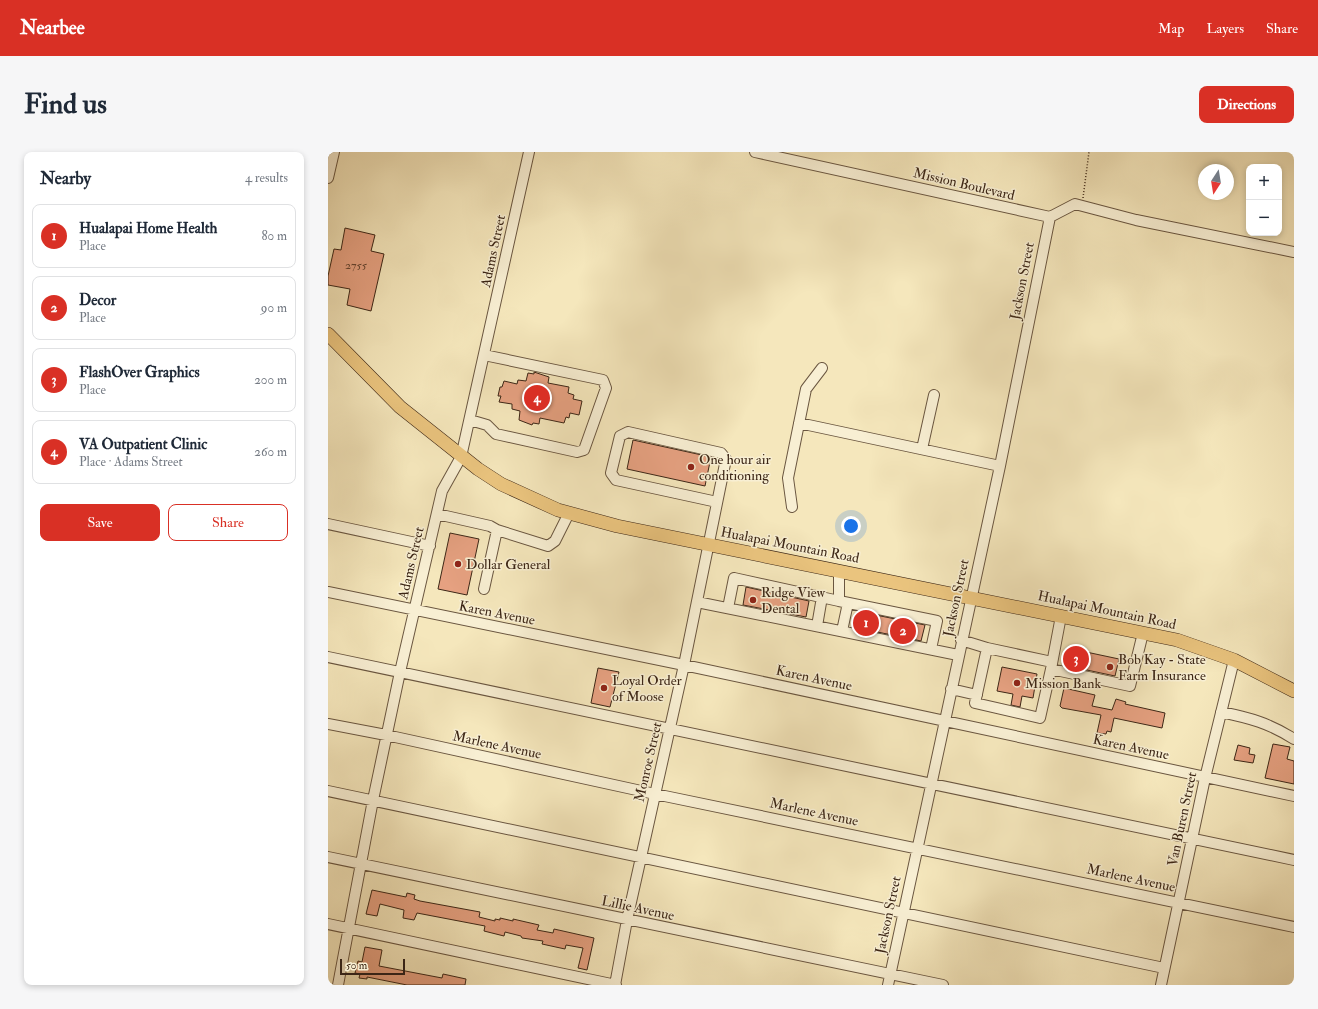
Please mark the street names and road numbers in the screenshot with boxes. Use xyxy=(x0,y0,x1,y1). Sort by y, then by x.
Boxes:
street label: Mission Boulevard xyxy=(912,164,1017,204)
street label: Adams Street xyxy=(477,213,509,290)
street label: Jackson Street xyxy=(1006,240,1038,322)
street label: Hualapai Mountain Road xyxy=(719,523,861,568)
street label: Adams Street xyxy=(394,525,428,602)
street label: Jackson Street xyxy=(939,557,973,639)
street label: Hualapai Mountain Road xyxy=(1036,587,1178,634)
street label: Karen Avenue xyxy=(457,597,537,629)
street label: Karen Avenue xyxy=(774,662,854,694)
street label: Monroe Street xyxy=(631,720,666,804)
street label: Marlene Avenue xyxy=(451,727,543,763)
street label: Karen Avenue xyxy=(1091,731,1171,763)
street label: Van Buren Street xyxy=(1164,770,1200,868)
street label: Marlene Avenue xyxy=(768,794,860,830)
street label: Marlene Avenue xyxy=(1085,860,1177,896)
street label: Jackson Street xyxy=(871,874,905,956)
street label: Lillie Avenue xyxy=(600,892,676,924)

